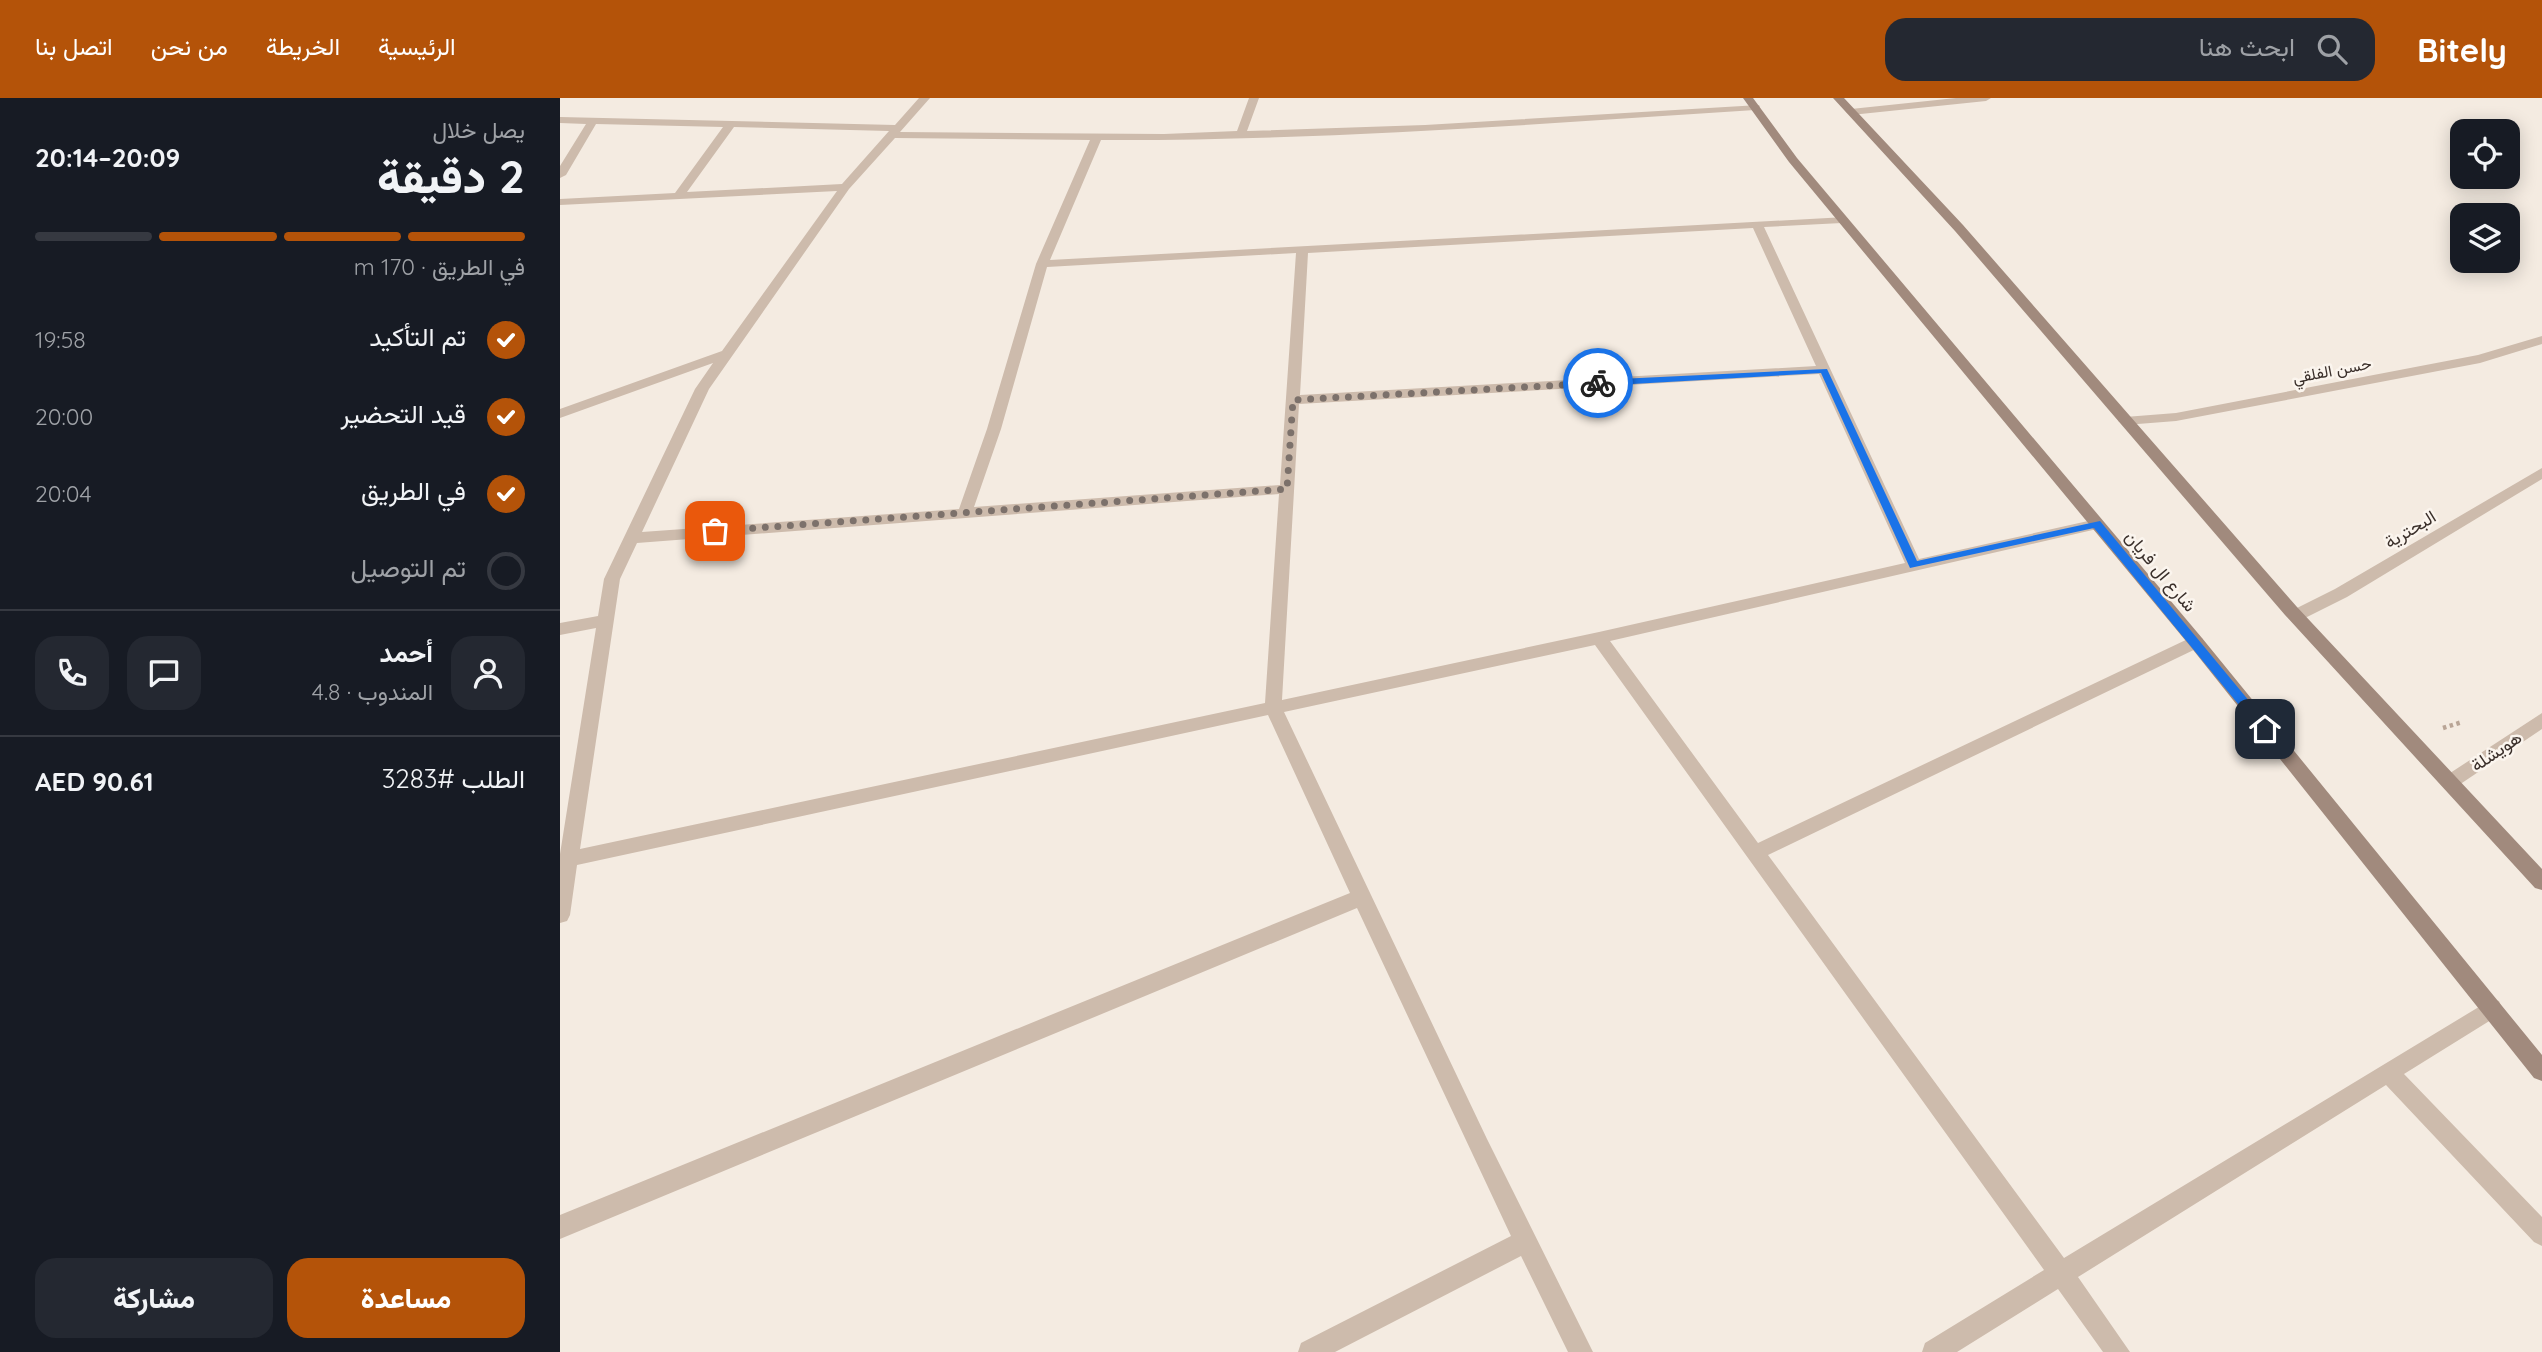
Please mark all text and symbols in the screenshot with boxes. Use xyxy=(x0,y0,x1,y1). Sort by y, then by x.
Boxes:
search box xyxy=(1885,18,2375,81)
text: Bitely xyxy=(2417,29,2507,70)
text: ابحث هنا xyxy=(2199,30,2295,63)
icon: search xyxy=(2313,30,2351,68)
text: اتصل بنا xyxy=(35,31,113,61)
text: من نحن xyxy=(151,31,228,61)
text: الخريطة xyxy=(266,31,340,61)
text: الرئيسية xyxy=(378,31,456,61)
text: يصل خلال xyxy=(432,115,525,144)
map controls xyxy=(2450,119,2520,273)
button: locate xyxy=(2450,119,2520,189)
text: 20:09–20:14 xyxy=(35,141,180,174)
text: 2 دقيقة xyxy=(377,147,525,205)
button: layers xyxy=(2450,203,2520,273)
text: في الطريق · 170 m xyxy=(354,252,525,281)
text: تم التأكيد xyxy=(369,320,466,353)
icon: check xyxy=(487,321,525,359)
text: 19:58 xyxy=(35,325,86,354)
courier xyxy=(1563,348,1633,418)
street label: حسن الفلقي xyxy=(2291,353,2374,391)
icon: bike xyxy=(1579,364,1617,402)
text: قيد التحضير xyxy=(340,397,466,430)
icon: check xyxy=(487,398,525,436)
text: 20:00 xyxy=(35,402,93,431)
text: في الطريق xyxy=(361,474,466,507)
icon: check xyxy=(487,475,525,513)
text: 20:04 xyxy=(35,479,92,508)
pin xyxy=(685,501,745,561)
street label: البحترية xyxy=(2380,505,2440,553)
icon: bag xyxy=(696,512,734,550)
street label: شارع ال فريان xyxy=(2119,526,2202,617)
text: تم التوصيل xyxy=(351,551,466,584)
button: phone xyxy=(35,636,109,710)
button: chat xyxy=(127,636,201,710)
text: أحمد xyxy=(380,636,433,669)
button: person xyxy=(451,636,525,710)
text: المندوب · 4.8 xyxy=(312,677,433,706)
pin xyxy=(2235,699,2295,759)
icon: home xyxy=(2246,710,2284,748)
street label: هويشلة xyxy=(2466,726,2526,776)
text: الطلب #3283 xyxy=(382,762,525,795)
text: AED 90.61 xyxy=(35,765,154,798)
button: مشاركة xyxy=(35,1258,273,1338)
button: مساعدة xyxy=(287,1258,525,1338)

